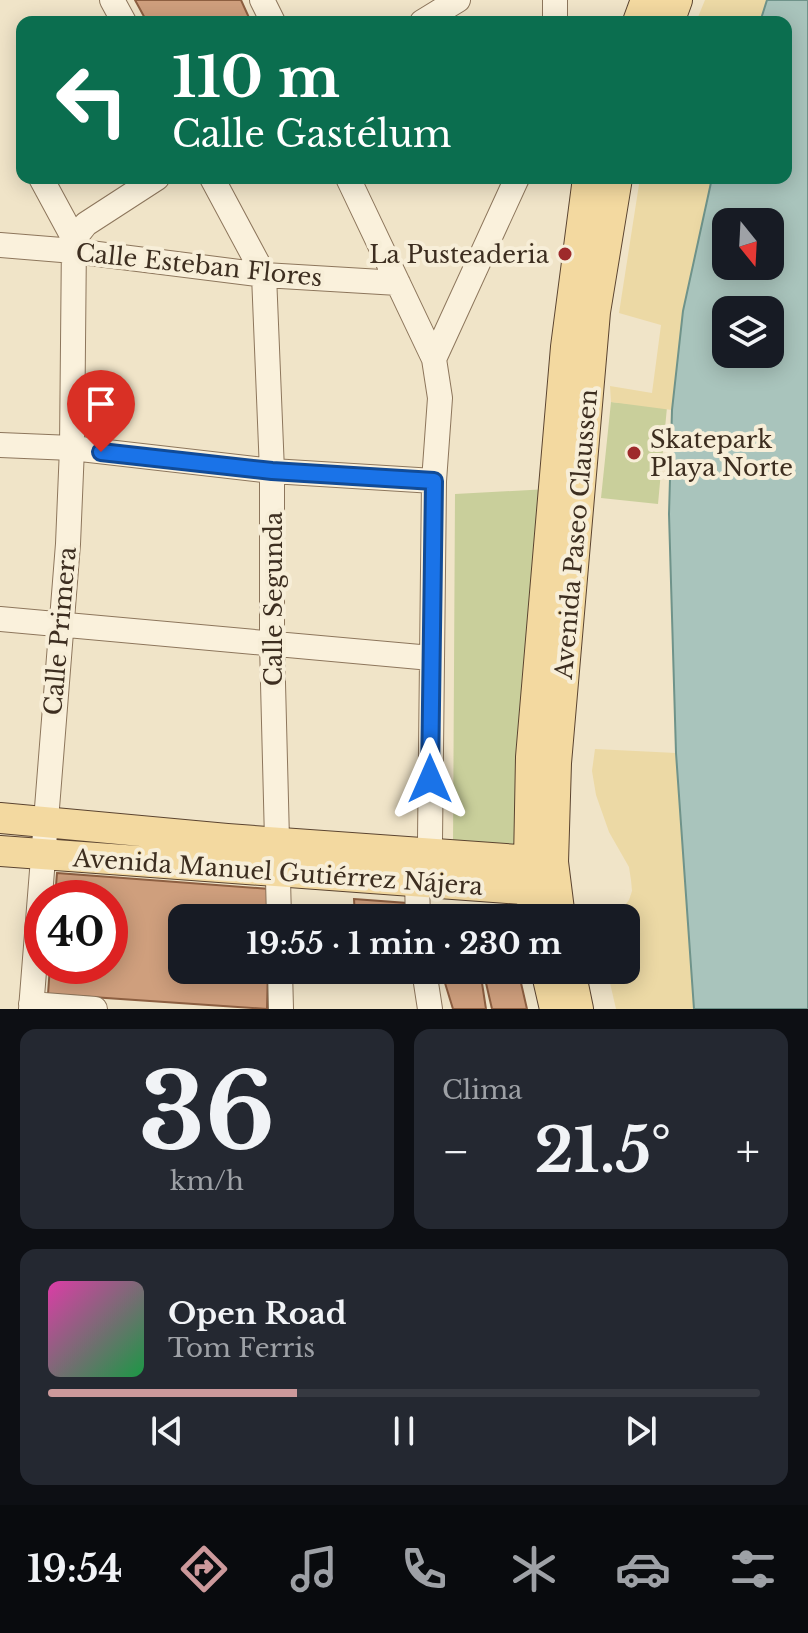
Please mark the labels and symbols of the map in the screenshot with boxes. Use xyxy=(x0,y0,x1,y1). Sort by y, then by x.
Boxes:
north arrow xyxy=(712,208,784,280)
street label: Calle Esteban Flores xyxy=(74,238,324,292)
place label: La Pusteaderia xyxy=(369,240,550,269)
marker: La Pusteaderia xyxy=(556,245,574,263)
pin xyxy=(67,370,135,452)
street label: Avenida Paseo Claussen xyxy=(549,388,603,681)
place label: Skatepark Playa Norte xyxy=(650,425,793,482)
marker: Skatepark Playa Norte xyxy=(625,444,643,462)
street label: Calle Segunda xyxy=(259,511,288,686)
street label: Calle Primera xyxy=(38,545,82,717)
position arrow xyxy=(388,737,472,821)
street label: Avenida Manuel Gutiérrez Nájera xyxy=(71,843,485,901)
speed limit sign: 40 xyxy=(24,880,128,984)

